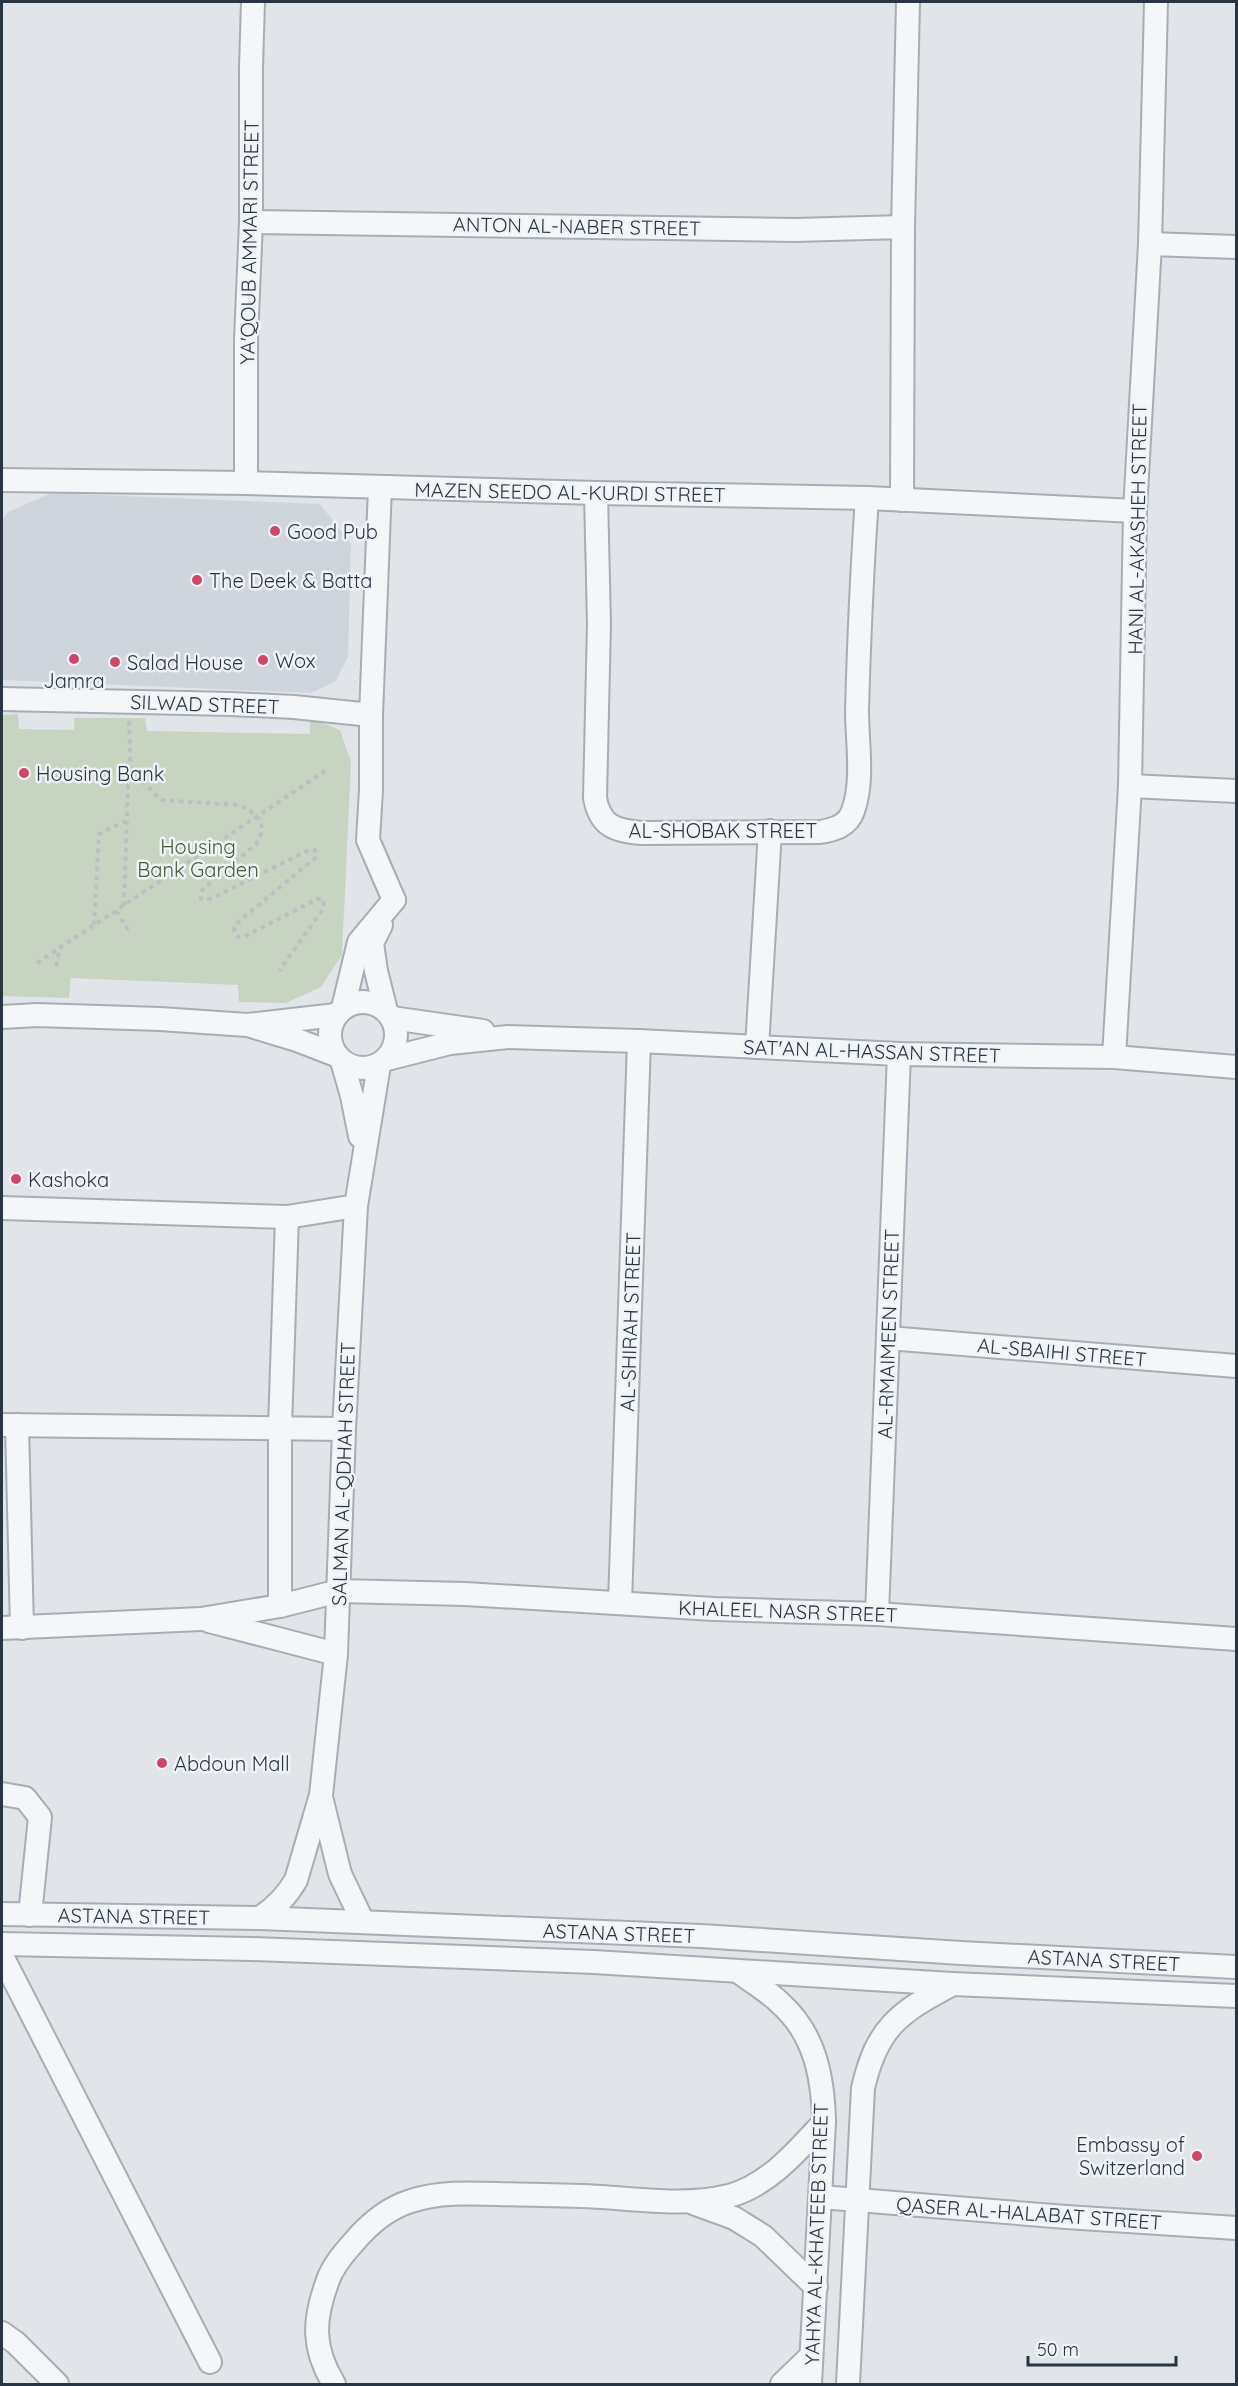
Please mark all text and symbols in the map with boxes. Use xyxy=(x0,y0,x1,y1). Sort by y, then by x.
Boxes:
street label: YA'QOUB AMMARI STREET xyxy=(234,119,264,365)
street label: ANTON AL-NABER STREET xyxy=(453,211,701,241)
street label: HANI AL-AKASHEH STREET xyxy=(1122,403,1152,655)
street label: MAZEN SEEDO AL-KURDI STREET xyxy=(414,477,726,507)
place label: Good Pub xyxy=(287,519,378,544)
marker: Good Pub xyxy=(268,524,282,538)
place label: The Deek & Batta xyxy=(209,568,372,593)
marker: The Deek & Batta xyxy=(190,573,204,587)
place label: Wox xyxy=(275,648,316,673)
place label: Salad House xyxy=(127,650,243,675)
marker: Jamra xyxy=(67,652,81,666)
marker: Wox xyxy=(256,653,270,667)
marker: Salad House xyxy=(108,655,122,669)
place label: Jamra xyxy=(43,668,105,693)
street label: SILWAD STREET xyxy=(130,689,280,719)
place label: Housing Bank xyxy=(36,761,164,786)
marker: Housing Bank xyxy=(17,766,31,780)
street label: AL-SHOBAK STREET xyxy=(629,818,817,843)
park label: Housing Bank Garden xyxy=(137,834,259,882)
street label: SAT'AN AL-HASSAN STREET xyxy=(743,1034,1001,1068)
place label: Kashoka xyxy=(28,1167,109,1192)
marker: Kashoka xyxy=(9,1172,23,1186)
street label: AL-RMAIMEEN STREET xyxy=(872,1229,904,1439)
street label: AL-SHIRAH STREET xyxy=(614,1232,646,1412)
street label: AL-SBAIHI STREET xyxy=(976,1332,1148,1372)
street label: SALMAN AL-QDHAH STREET xyxy=(326,1341,360,1607)
street label: KHALEEL NASR STREET xyxy=(678,1595,898,1627)
place label: Abdoun Mall xyxy=(174,1751,290,1776)
marker: Abdoun Mall xyxy=(155,1756,169,1770)
street label: ASTANA STREET xyxy=(57,1902,211,1930)
street label: ASTANA STREET xyxy=(542,1918,696,1948)
street label: ASTANA STREET xyxy=(1027,1944,1181,1976)
street label: YAHYA AL-KHATEEB STREET xyxy=(799,2102,833,2366)
place label: Embassy of Switzerland xyxy=(1076,2132,1185,2180)
marker: Embassy of Switzerland xyxy=(1190,2149,1204,2163)
street label: QASER AL-HALABAT STREET xyxy=(895,2191,1163,2235)
scale bar xyxy=(1028,2329,1176,2367)
text: 50 m xyxy=(1037,2338,1079,2361)

